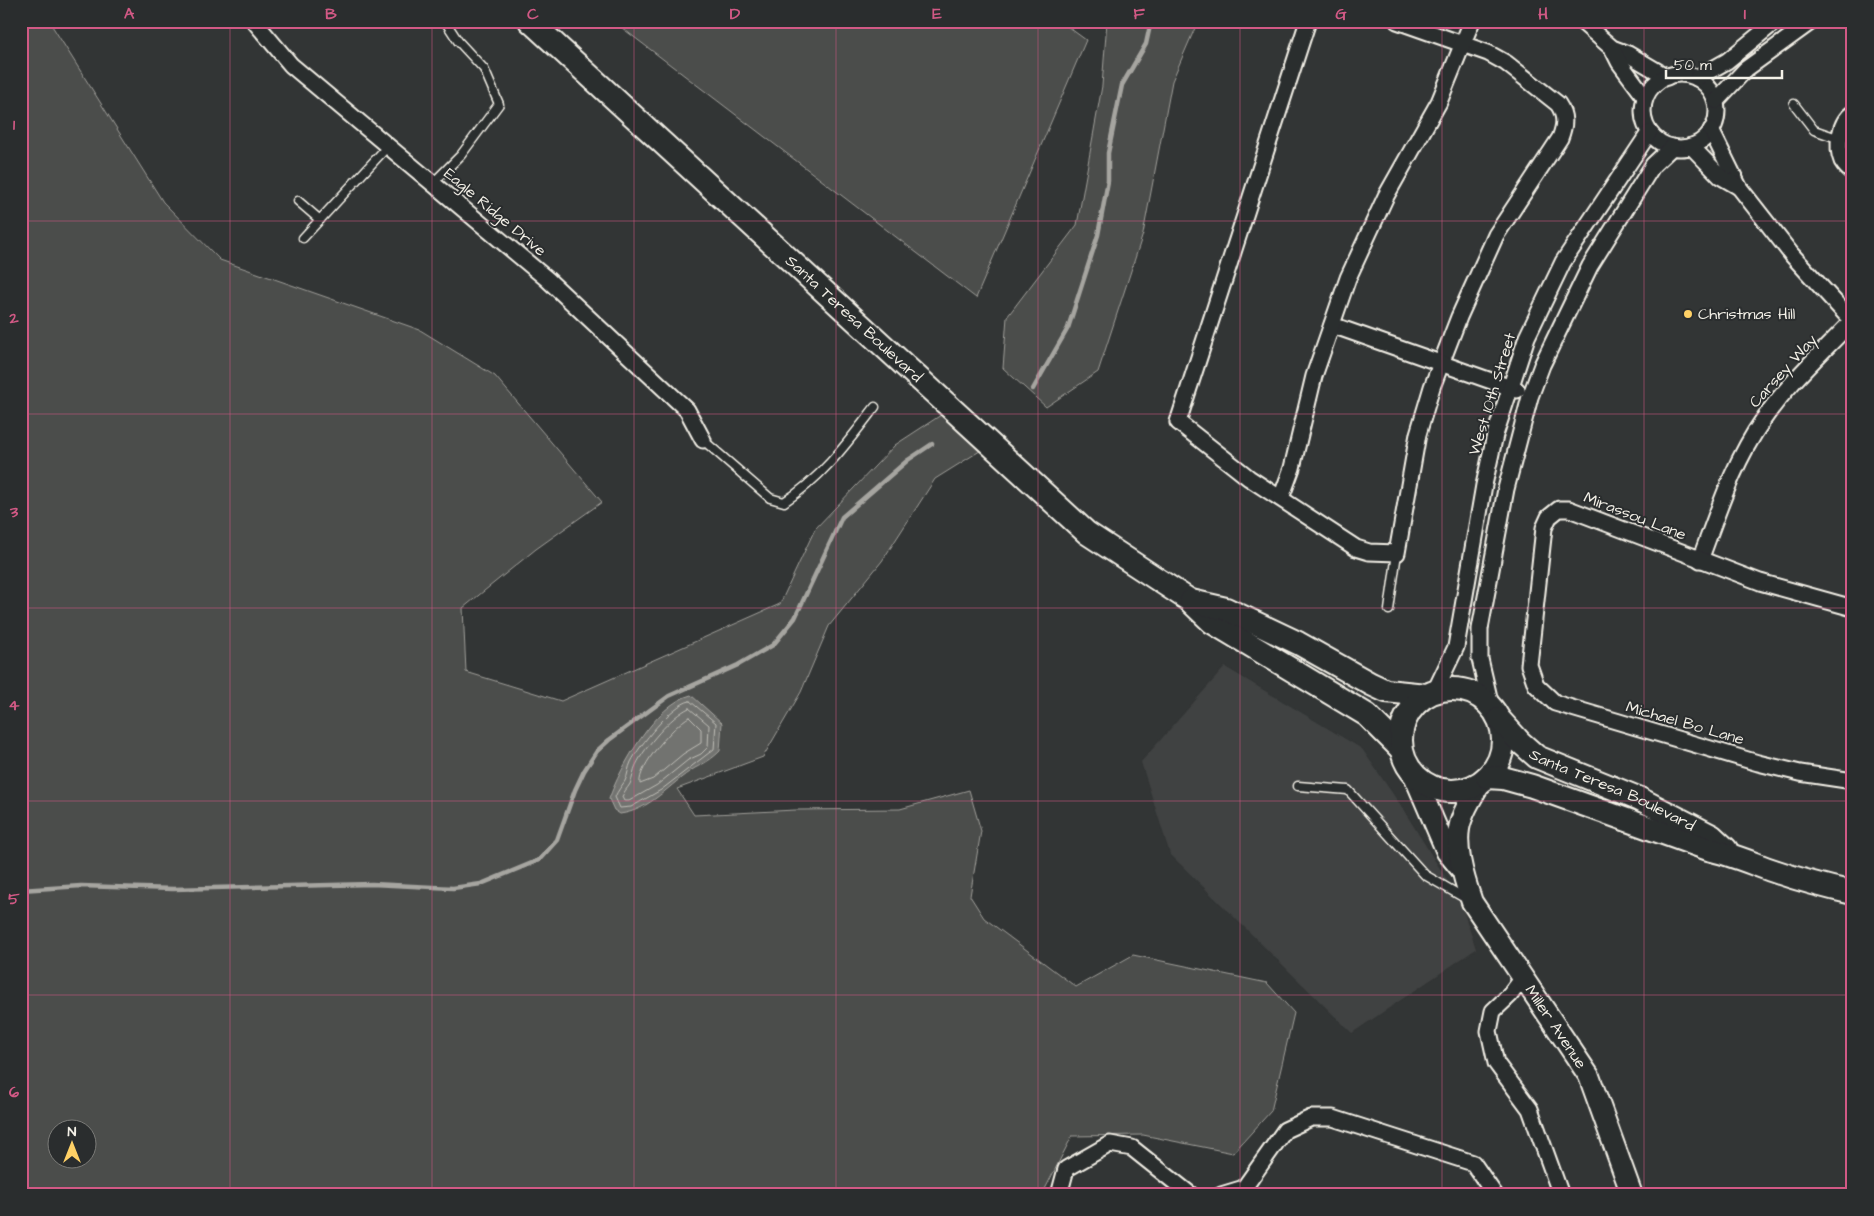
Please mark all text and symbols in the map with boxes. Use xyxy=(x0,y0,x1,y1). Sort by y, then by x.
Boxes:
text: A xyxy=(124,3,135,25)
text: B xyxy=(325,3,337,25)
text: C xyxy=(527,3,539,25)
text: D xyxy=(730,3,741,25)
text: E xyxy=(932,3,942,25)
text: F xyxy=(1133,3,1145,25)
text: G xyxy=(1335,3,1347,25)
text: H xyxy=(1538,3,1548,25)
text: I xyxy=(1744,3,1746,25)
scale bar xyxy=(1666,48,1783,80)
text: 50 m xyxy=(1674,55,1712,76)
text: 1 xyxy=(13,114,16,136)
street label: Eagle Ridge Drive xyxy=(439,163,551,262)
street label: Santa Teresa Boulevard xyxy=(781,250,927,388)
place label: Christmas Hill xyxy=(1698,303,1795,325)
text: 2 xyxy=(8,307,19,329)
marker: Christmas Hill xyxy=(1682,308,1694,320)
street label: Carsey Way xyxy=(1744,329,1823,413)
street label: West 10th Street xyxy=(1463,330,1521,458)
street label: Mirassou Lane xyxy=(1581,486,1690,546)
text: 3 xyxy=(9,501,19,523)
text: 4 xyxy=(9,694,20,716)
street label: Michael Bo Lane xyxy=(1623,696,1747,750)
street label: Santa Teresa Boulevard xyxy=(1524,744,1699,836)
text: 5 xyxy=(8,888,20,910)
street label: Miller Avenue xyxy=(1520,981,1592,1073)
text: 6 xyxy=(9,1081,19,1103)
north arrow xyxy=(48,1118,98,1168)
text: N xyxy=(68,1122,77,1142)

